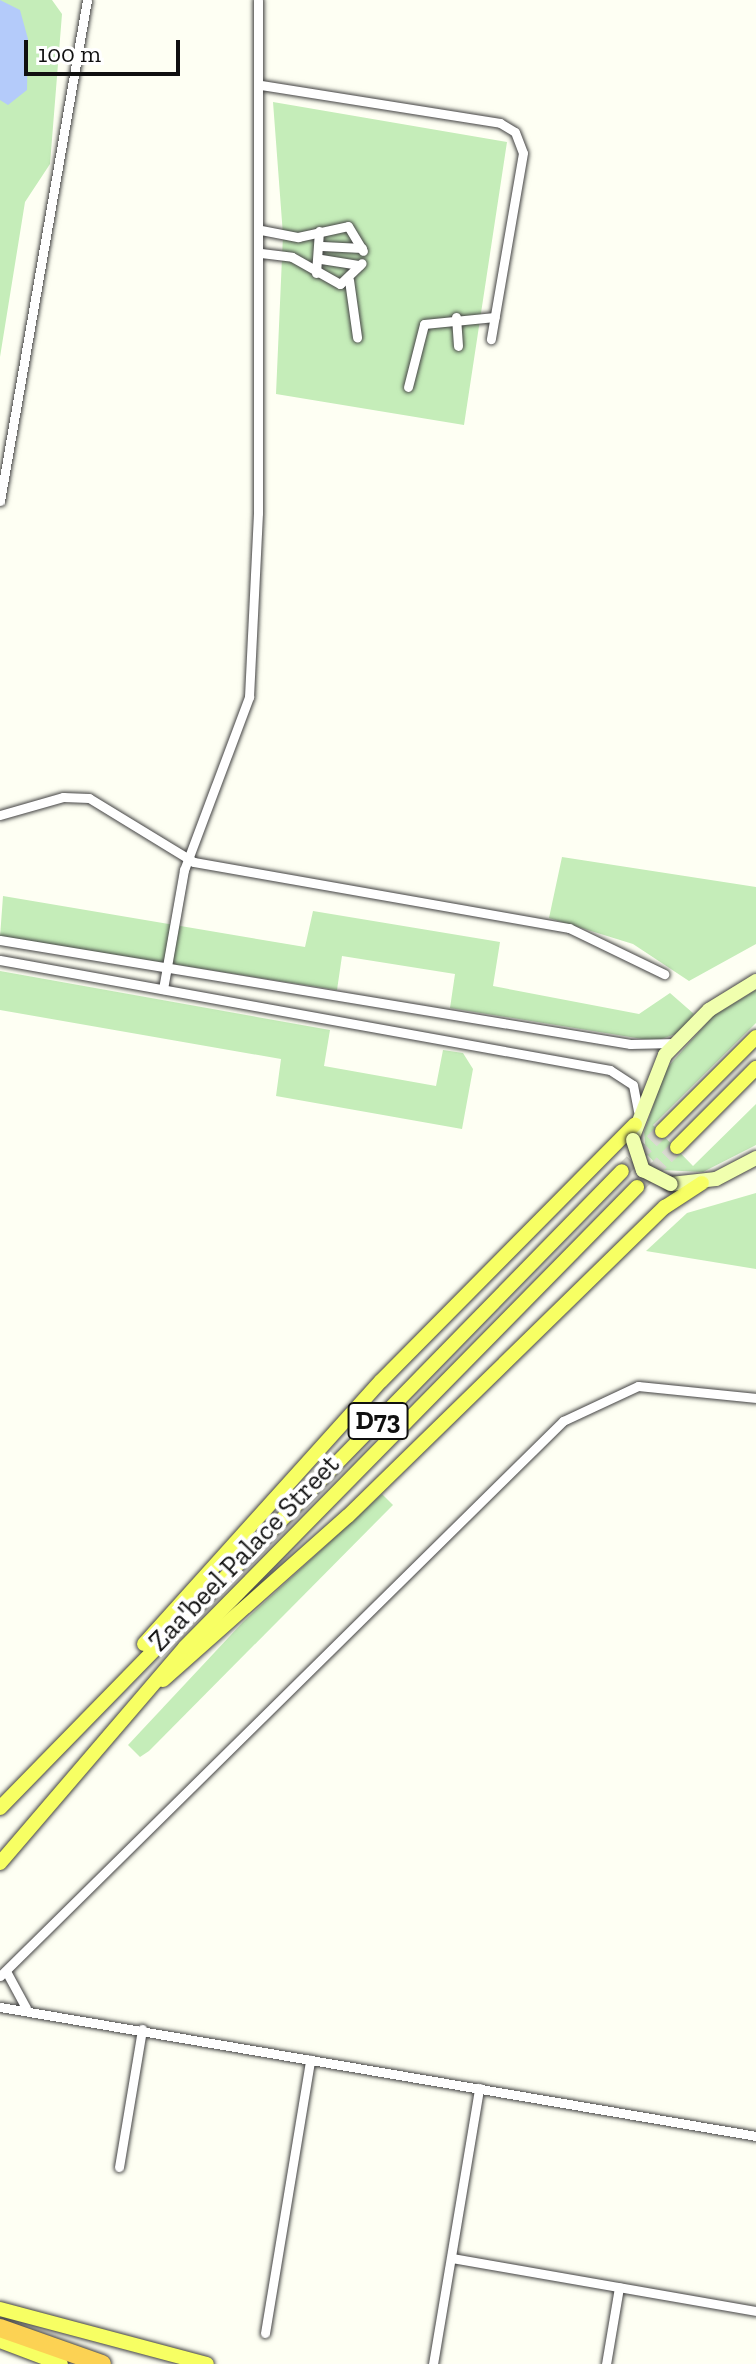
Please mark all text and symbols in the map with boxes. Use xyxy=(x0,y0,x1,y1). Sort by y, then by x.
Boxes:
scale bar xyxy=(28,24,184,74)
text: 100 m xyxy=(38,39,101,68)
road number: D73 xyxy=(346,1399,410,1443)
street label: Zaa'beel Palace Street xyxy=(142,1448,346,1658)

